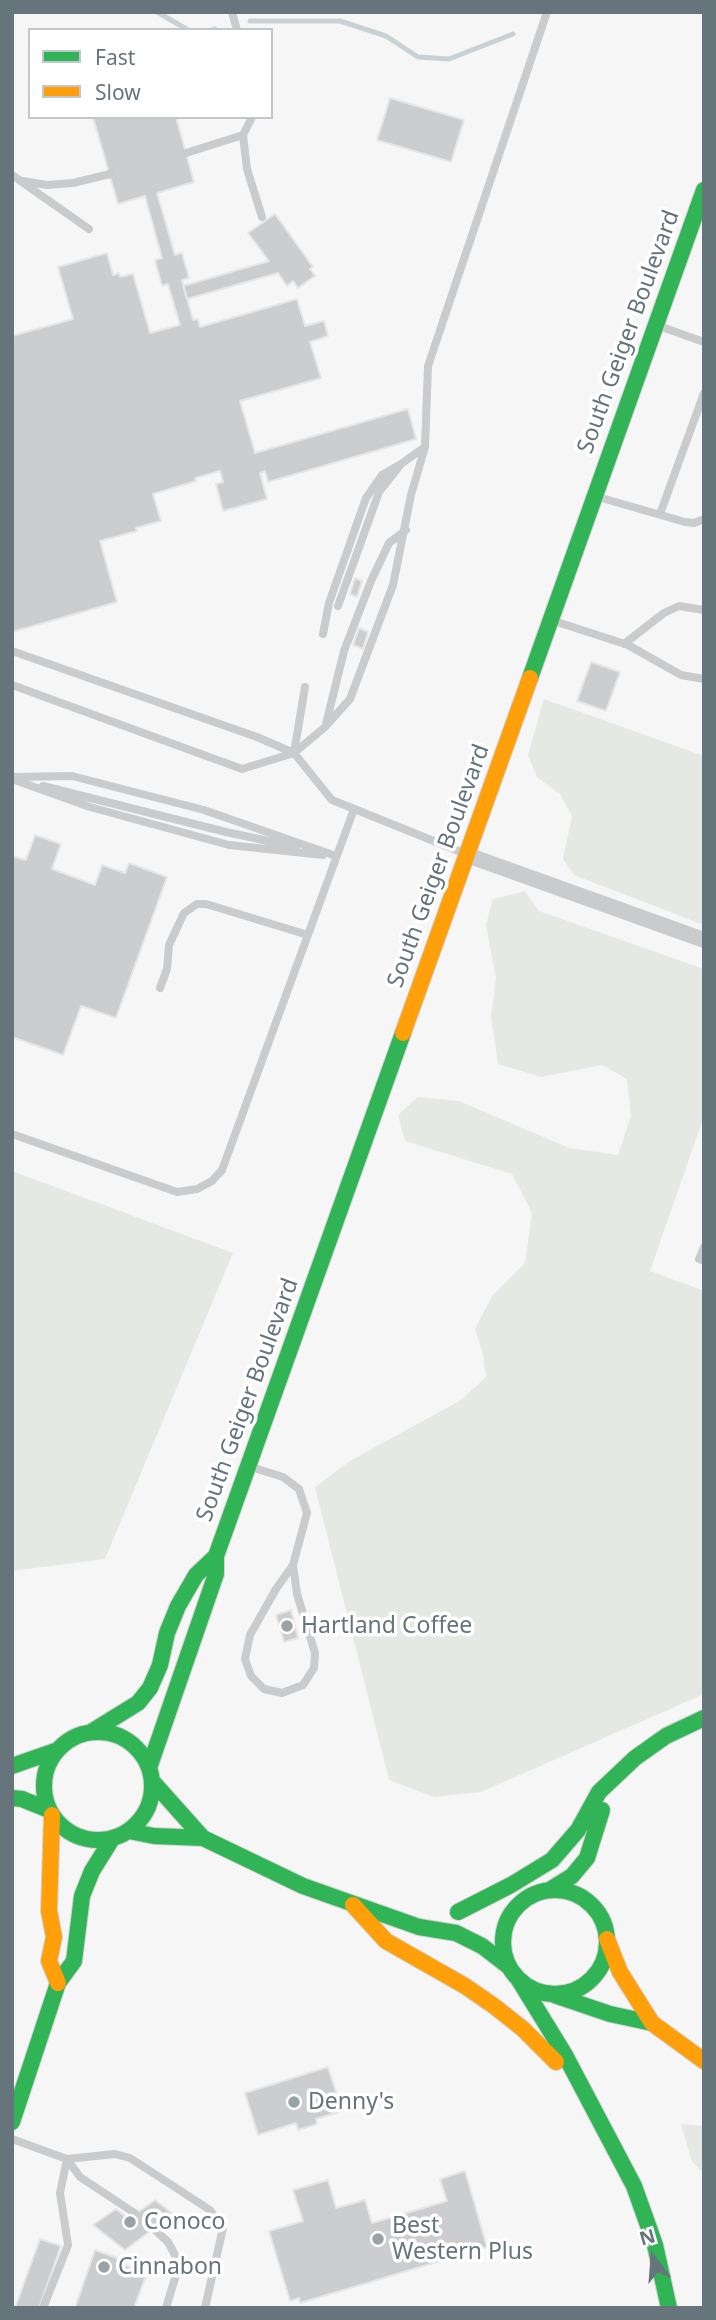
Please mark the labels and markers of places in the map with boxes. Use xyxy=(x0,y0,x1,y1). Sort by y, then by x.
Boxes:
place label: Hartland Coffee xyxy=(301,1612,472,1640)
marker: Hartland Coffee xyxy=(279,1618,295,1634)
place label: Denny's xyxy=(308,2088,394,2116)
marker: Denny's xyxy=(286,2094,302,2110)
place label: Conoco xyxy=(144,2208,226,2236)
place label: Best Western Plus xyxy=(392,2212,533,2266)
marker: Conoco xyxy=(122,2214,138,2230)
marker: Best Western Plus xyxy=(370,2231,386,2247)
place label: Cinnabon xyxy=(118,2253,222,2281)
marker: Cinnabon xyxy=(96,2259,112,2275)

